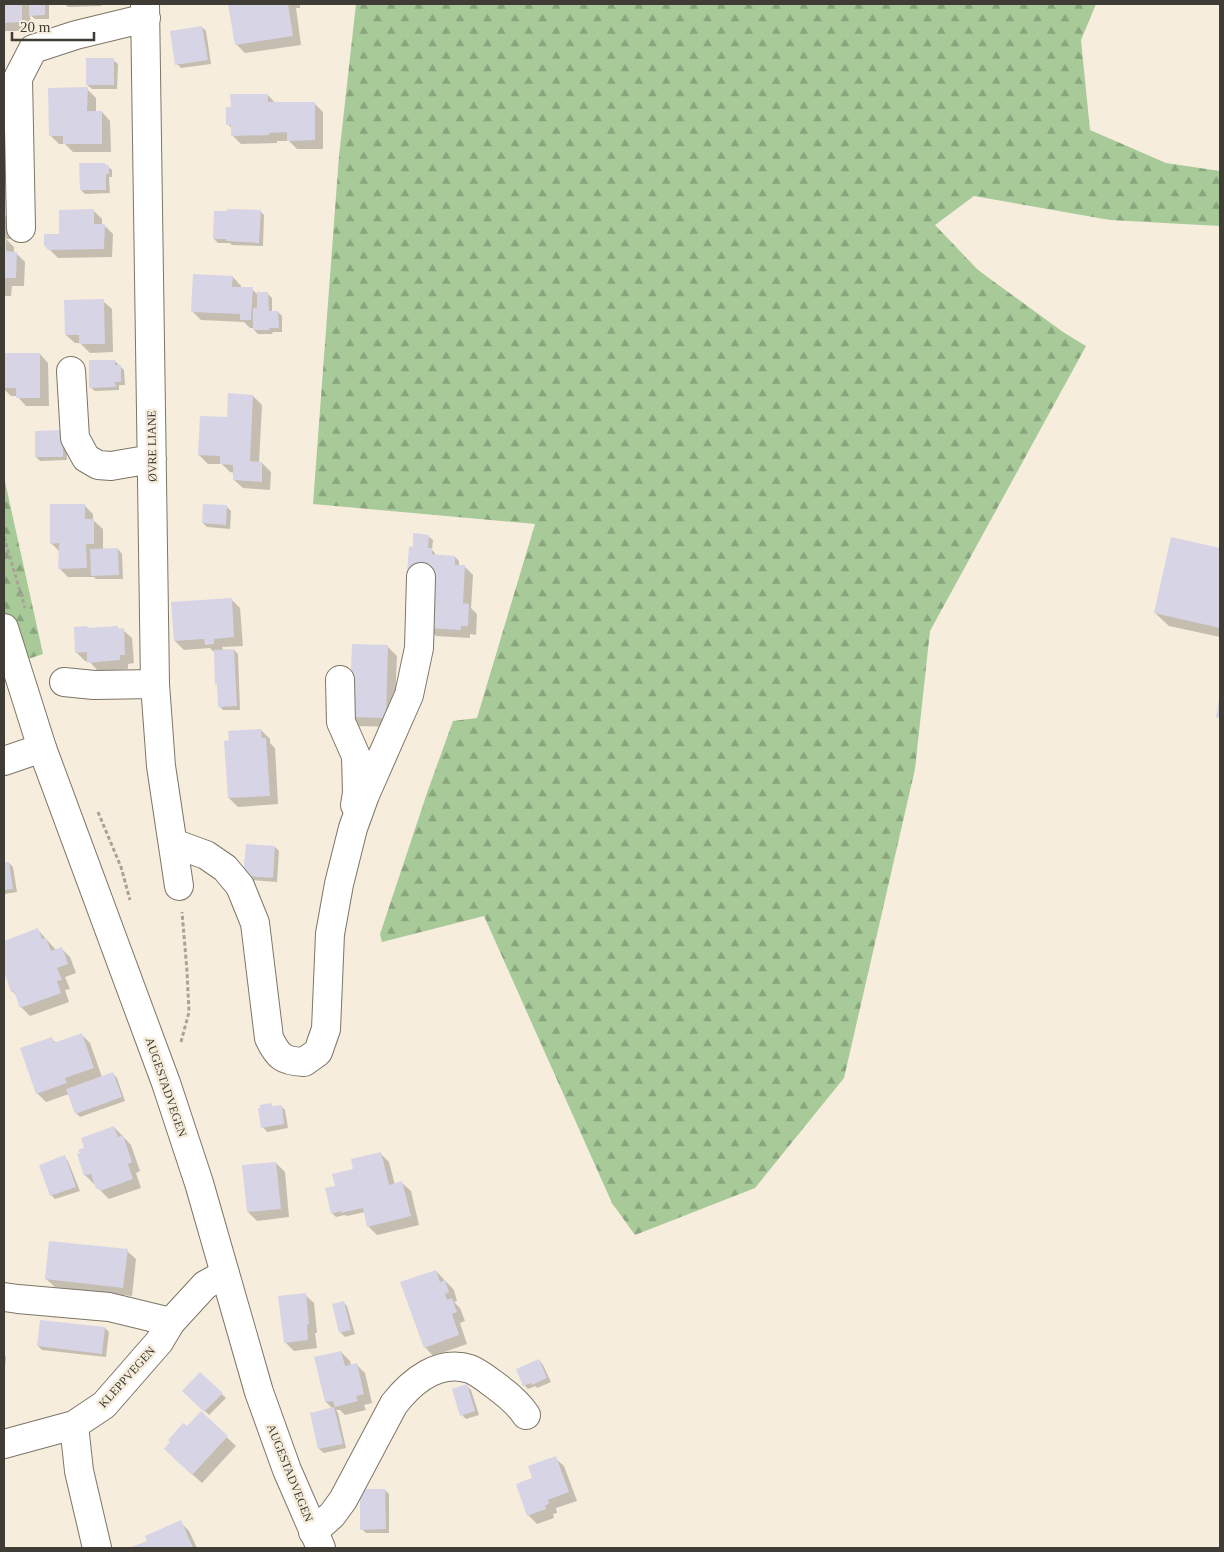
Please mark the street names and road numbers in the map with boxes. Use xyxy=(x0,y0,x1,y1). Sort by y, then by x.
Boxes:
street label: ØVRE LIANE xyxy=(144,410,160,482)
street label: AUGESTADVEGEN xyxy=(142,1035,190,1139)
street label: KLEPPVEGEN xyxy=(96,1343,158,1410)
street label: AUGESTADVEGEN xyxy=(264,1422,316,1524)

